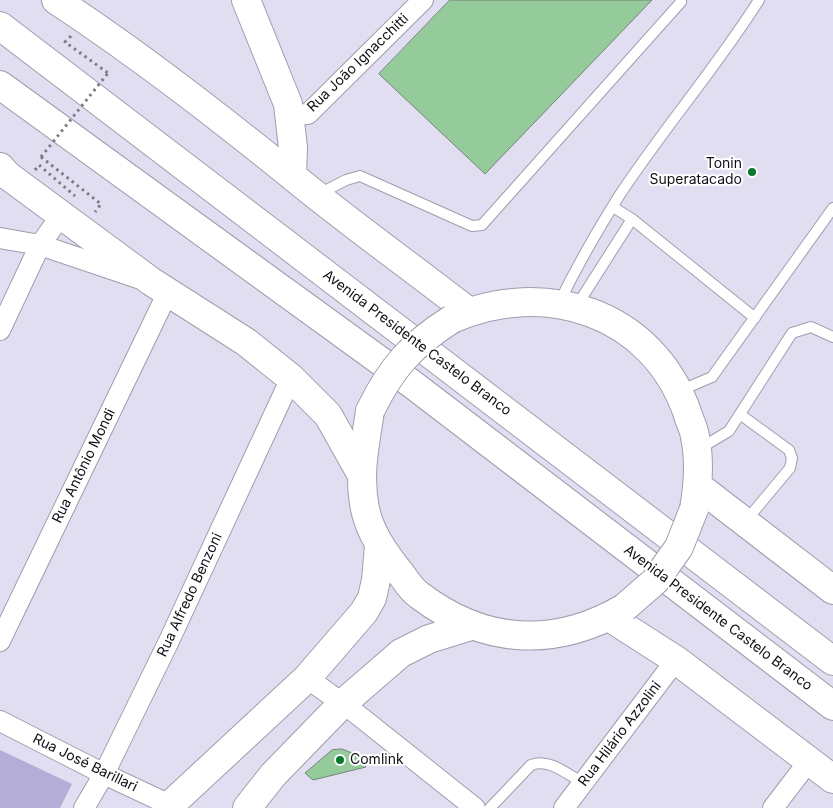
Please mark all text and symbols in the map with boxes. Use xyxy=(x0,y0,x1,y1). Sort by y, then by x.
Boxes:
street label: Rua João Ignacchitti xyxy=(304,10,412,116)
place label: Tonin Superatacado xyxy=(649,156,742,188)
marker: Tonin Superatacado xyxy=(746,166,758,178)
street label: Avenida Presidente Castelo Branco xyxy=(319,267,515,419)
street label: Rua Antônio Mondi xyxy=(49,406,119,526)
street label: Rua Alfredo Benzoni xyxy=(154,530,226,660)
street label: Avenida Presidente Castelo Branco xyxy=(620,542,816,694)
street label: Rua Hilário Azzolini xyxy=(575,678,665,790)
street label: Rua José Barillari xyxy=(30,730,140,796)
place label: Comlink xyxy=(350,752,404,768)
marker: Comlink xyxy=(334,754,346,766)

